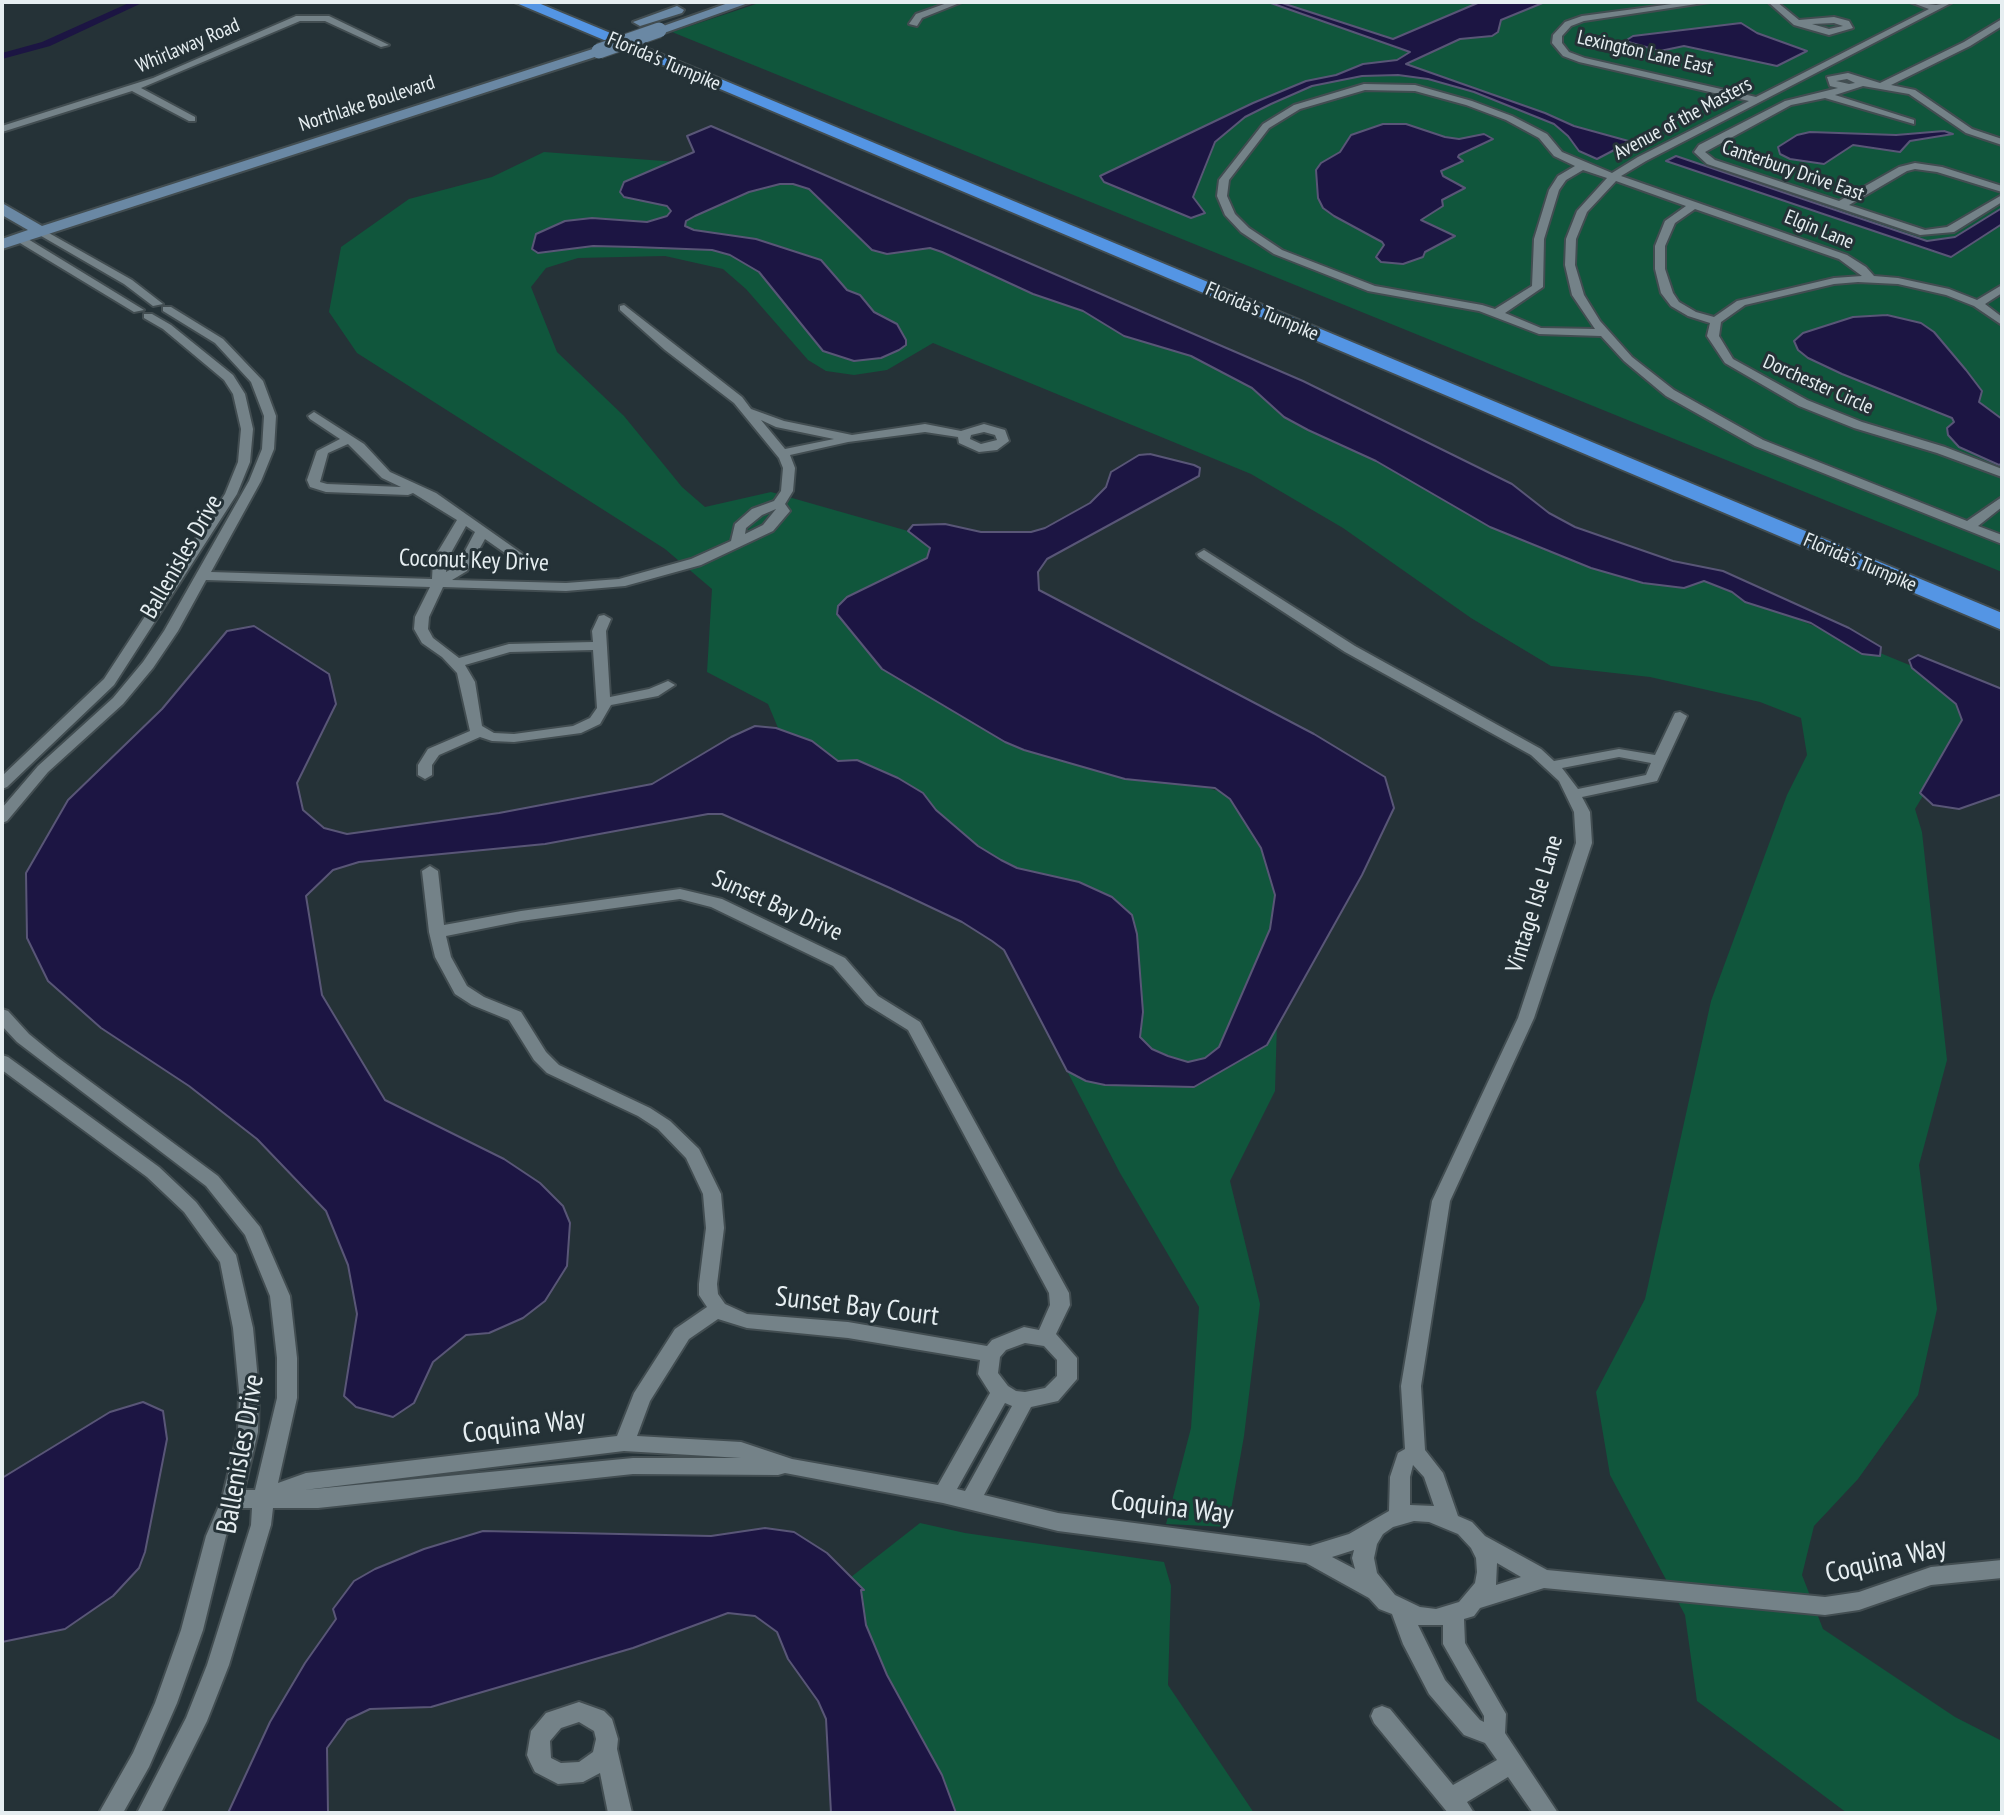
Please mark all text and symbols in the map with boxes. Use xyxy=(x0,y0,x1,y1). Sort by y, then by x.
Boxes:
street label: Whirlaway Road xyxy=(132,13,244,79)
street label: Lexington Lane East xyxy=(1575,26,1715,80)
street label: Florida's Turnpike xyxy=(604,27,724,97)
street label: Northlake Boulevard xyxy=(296,71,438,137)
street label: Avenue of the Masters xyxy=(1610,73,1756,165)
street label: Canterbury Drive East xyxy=(1719,135,1867,207)
street label: Elgin Lane xyxy=(1781,205,1857,255)
street label: Florida's Turnpike xyxy=(1202,277,1322,347)
street label: Dorchester Circle xyxy=(1759,350,1877,420)
street label: Ballenisles Drive xyxy=(135,490,229,624)
street label: Florida's Turnpike xyxy=(1800,528,1920,598)
street label: Coconut Key Drive xyxy=(399,544,549,578)
street label: Vintage Isle Lane xyxy=(1500,832,1570,976)
street label: Sunset Bay Drive xyxy=(707,864,847,948)
street label: Sunset Bay Court xyxy=(773,1280,941,1334)
street label: Ballenisles Drive xyxy=(210,1372,272,1536)
street label: Coquina Way xyxy=(461,1403,587,1451)
street label: Coquina Way xyxy=(1109,1484,1235,1532)
street label: Coquina Way xyxy=(1822,1531,1950,1591)

